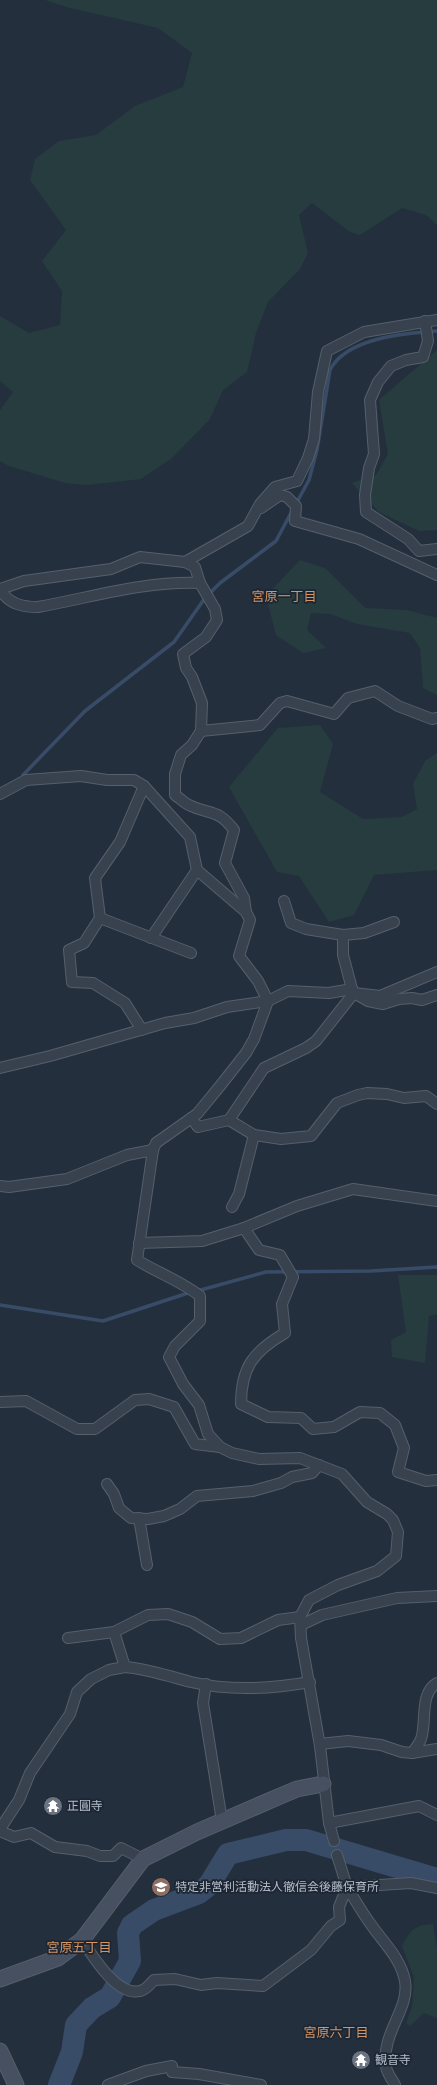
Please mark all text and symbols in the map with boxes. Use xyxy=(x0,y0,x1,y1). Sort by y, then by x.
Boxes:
district label: 宮原一丁目 xyxy=(251,588,317,604)
temple icon: 正圓寺 xyxy=(42,1795,64,1817)
place label: 正圓寺 xyxy=(67,1798,103,1813)
school or university icon: 特定非営利活動法人徹信会後藤保育所 xyxy=(150,1876,172,1898)
place label: 特定非営利活動法人徹信会後藤保育所 xyxy=(175,1879,379,1894)
district label: 宮原五丁目 xyxy=(46,1939,112,1955)
district label: 宮原六丁目 xyxy=(303,2024,369,2040)
temple icon: 観音寺 xyxy=(350,2049,372,2071)
place label: 観音寺 xyxy=(375,2052,411,2067)

